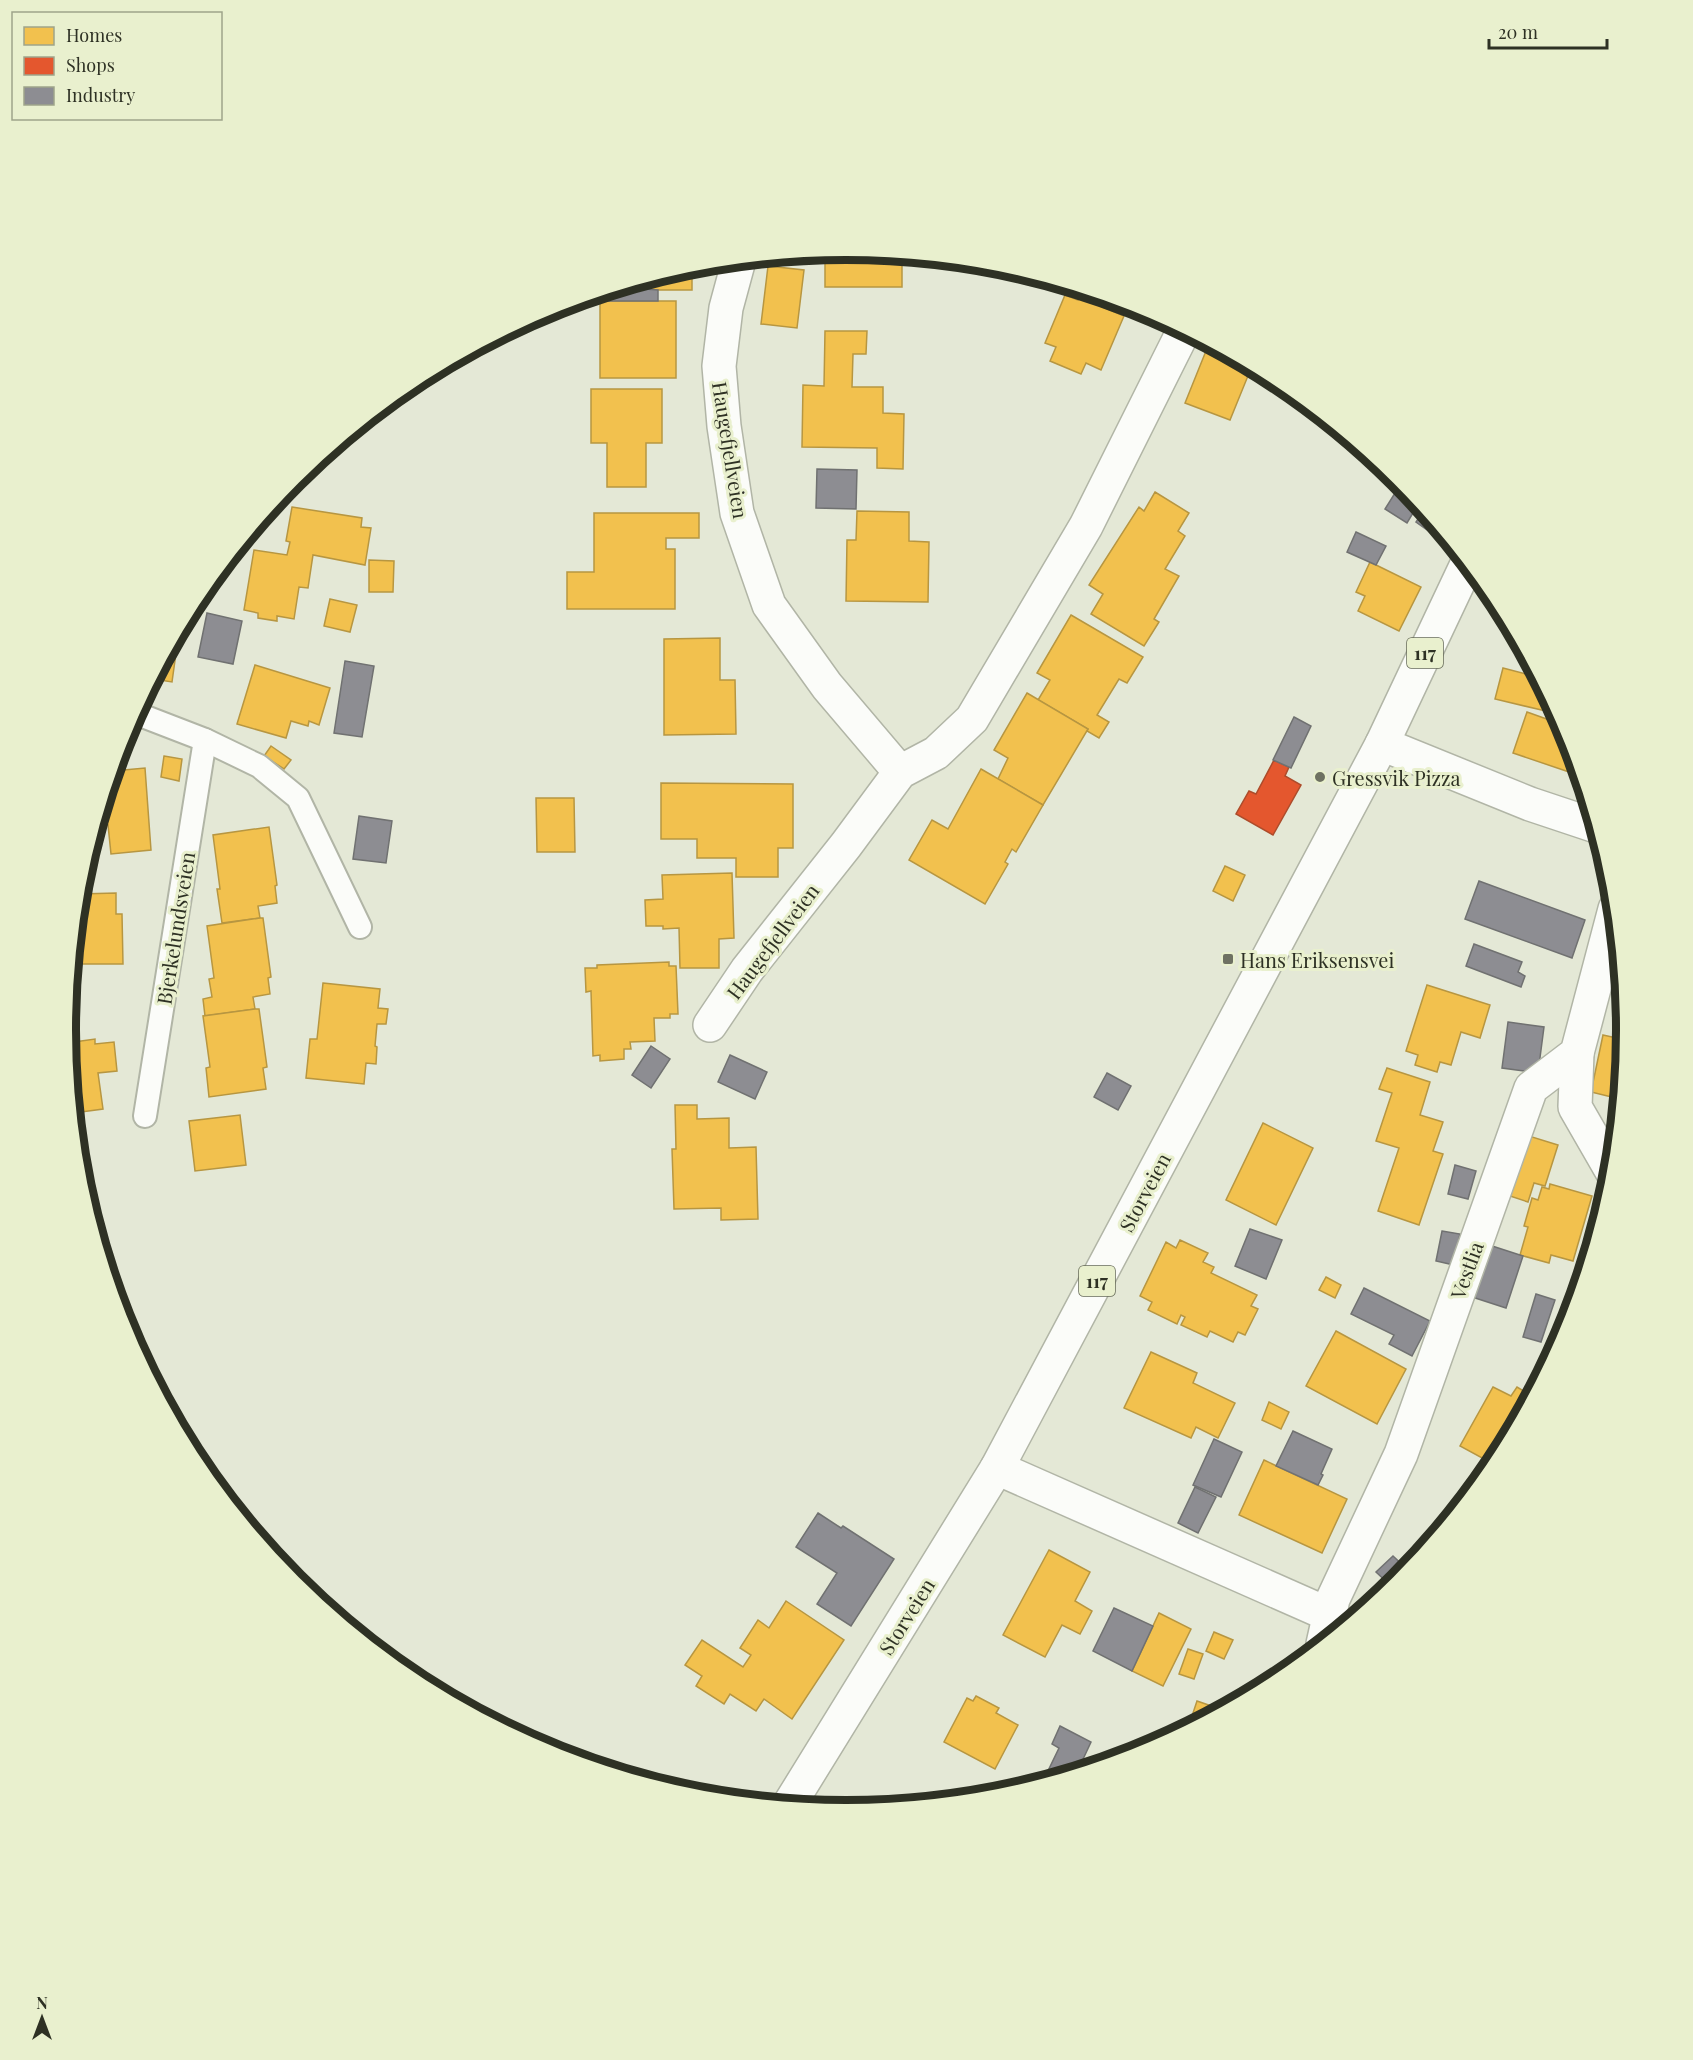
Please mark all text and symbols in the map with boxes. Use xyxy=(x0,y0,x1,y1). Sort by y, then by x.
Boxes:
legend xyxy=(12,12,222,120)
scale bar xyxy=(1489,12,1608,50)
text: 20 m xyxy=(1498,20,1538,44)
text: Homes xyxy=(66,23,122,47)
text: Shops xyxy=(66,53,115,77)
text: Industry xyxy=(66,83,135,107)
street label: Haugefjellveien xyxy=(707,380,755,520)
road number: 117 xyxy=(1407,638,1443,668)
place label: Gressvik Pizza xyxy=(1332,764,1461,791)
marker: Gressvik Pizza xyxy=(1313,770,1327,784)
street label: Bjerkelundsveien xyxy=(150,850,200,1006)
street label: Haugefjellveien xyxy=(720,878,824,1004)
place label: Hans Eriksensvei xyxy=(1240,946,1394,973)
marker: Hans Eriksensvei xyxy=(1221,952,1235,966)
street label: Storveien xyxy=(1112,1148,1176,1236)
street label: Vestlia xyxy=(1443,1238,1489,1303)
road number: 117 xyxy=(1079,1266,1115,1296)
street label: Storveien xyxy=(872,1573,940,1659)
north arrow xyxy=(12,1988,72,2048)
text: N xyxy=(36,1992,48,2013)

